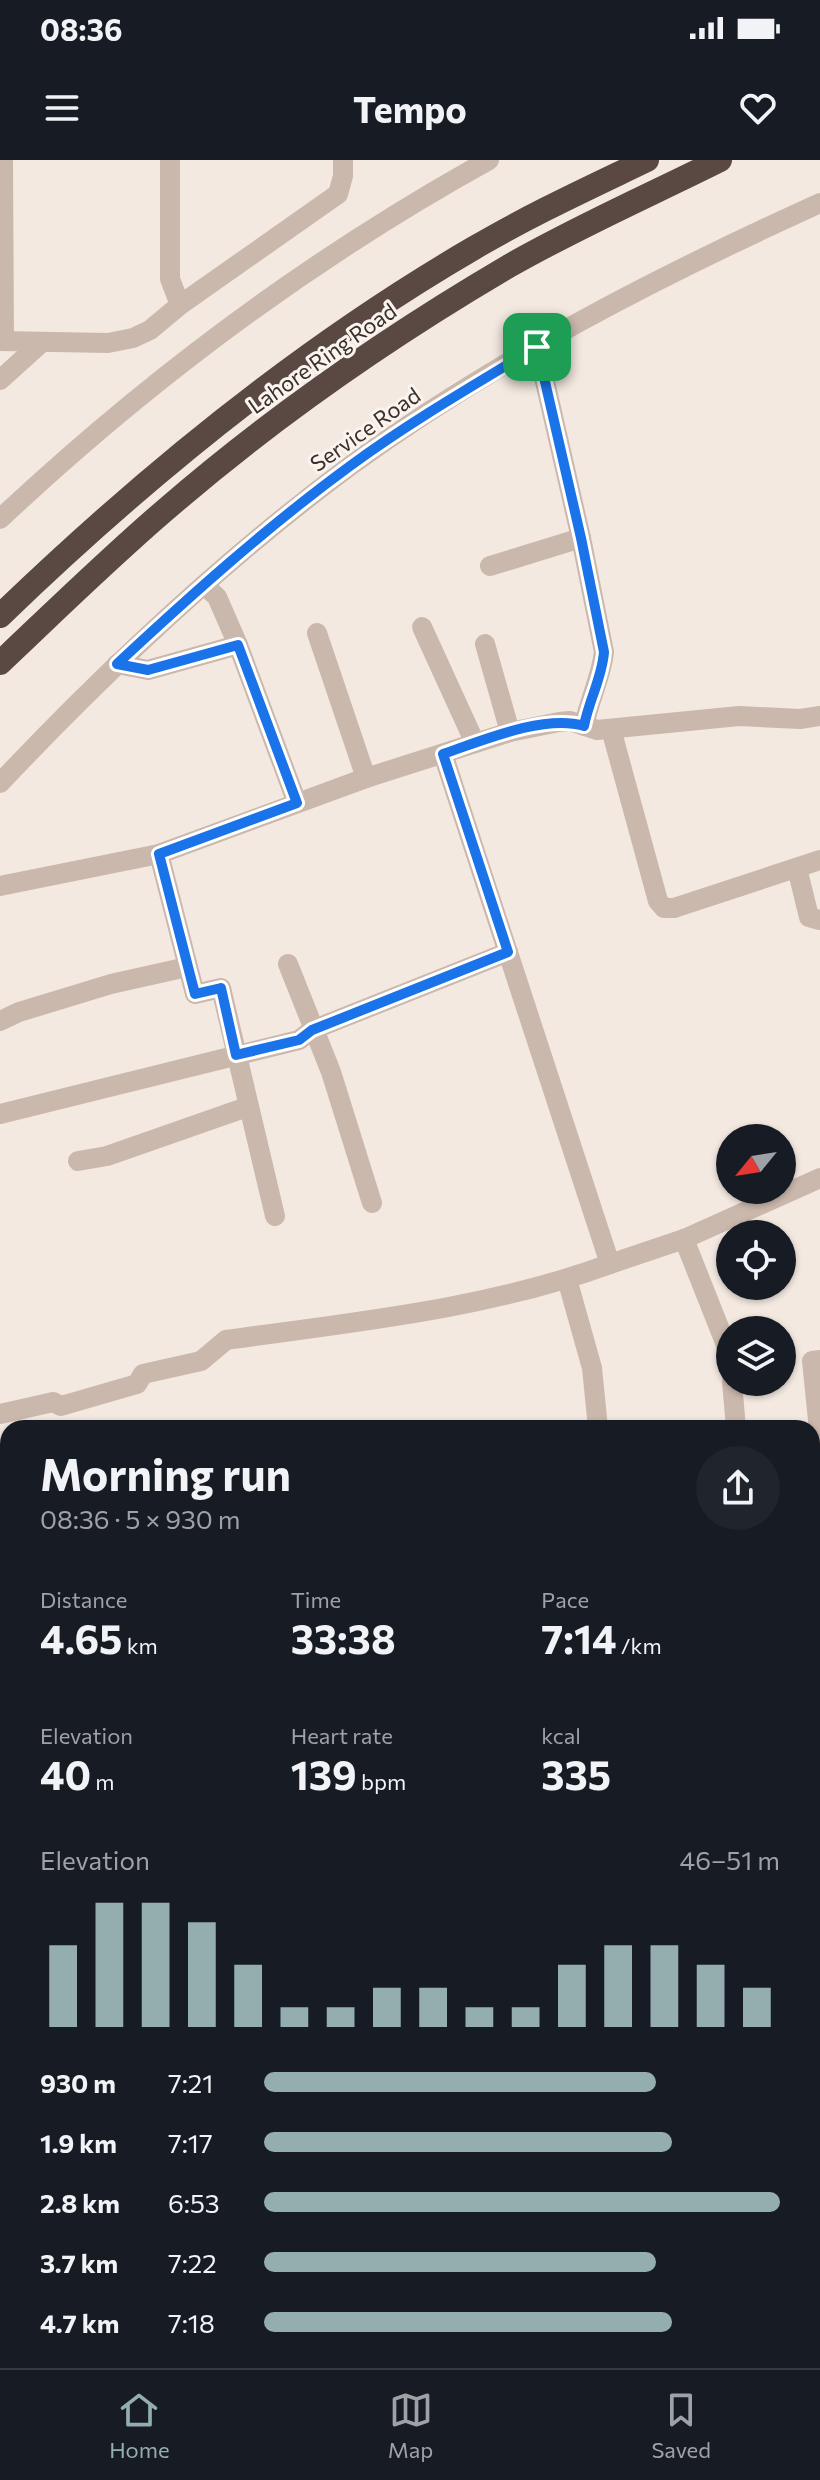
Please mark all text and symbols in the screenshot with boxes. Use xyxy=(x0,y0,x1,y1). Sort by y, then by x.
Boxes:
text: 08:36 xyxy=(40,10,122,47)
icon: menu xyxy=(40,86,84,130)
text: Tempo xyxy=(353,86,467,130)
icon: heart xyxy=(736,86,780,130)
street label: Lahore Ring Road xyxy=(243,297,401,419)
pin xyxy=(503,313,571,381)
icon: arrive xyxy=(515,325,559,369)
street label: Service Road xyxy=(305,381,425,477)
north arrow xyxy=(716,1124,796,1204)
map controls xyxy=(716,1124,796,1396)
button: locate xyxy=(716,1220,796,1300)
button: layers xyxy=(716,1316,796,1396)
text: Morning run xyxy=(40,1446,291,1500)
button: share xyxy=(696,1446,780,1530)
text: 08:36 · 5 × 930 m xyxy=(40,1503,240,1534)
text: Distance xyxy=(40,1586,127,1613)
text: Time xyxy=(291,1586,341,1613)
text: Pace xyxy=(541,1586,589,1613)
text: 4.65 xyxy=(40,1613,122,1662)
text: 33:38 xyxy=(291,1613,396,1662)
text: 7:14 xyxy=(541,1613,617,1662)
text: km xyxy=(122,1632,158,1659)
text: /km xyxy=(617,1632,662,1659)
text: Elevation xyxy=(40,1722,133,1749)
text: Heart rate xyxy=(291,1722,393,1749)
text: kcal xyxy=(541,1722,581,1749)
text: 40 xyxy=(40,1749,91,1798)
text: 139 xyxy=(291,1749,357,1798)
text: 335 xyxy=(541,1749,611,1798)
text: m xyxy=(91,1768,115,1795)
text: bpm xyxy=(357,1768,406,1795)
text: Elevation xyxy=(40,1844,150,1875)
text: 46–51 m xyxy=(680,1844,780,1875)
text: 930 m xyxy=(40,2067,116,2098)
text: 7:21 xyxy=(168,2067,213,2098)
text: 1.9 km xyxy=(40,2127,117,2158)
text: 7:17 xyxy=(168,2127,213,2158)
text: 2.8 km xyxy=(40,2187,120,2218)
text: 6:53 xyxy=(168,2187,220,2218)
text: 3.7 km xyxy=(40,2247,118,2278)
text: 7:22 xyxy=(168,2247,217,2278)
text: 4.7 km xyxy=(40,2307,119,2338)
text: 7:18 xyxy=(168,2307,215,2338)
tab: Home xyxy=(109,2388,170,2463)
tab: Map xyxy=(388,2388,433,2463)
tab: Saved xyxy=(651,2388,711,2463)

